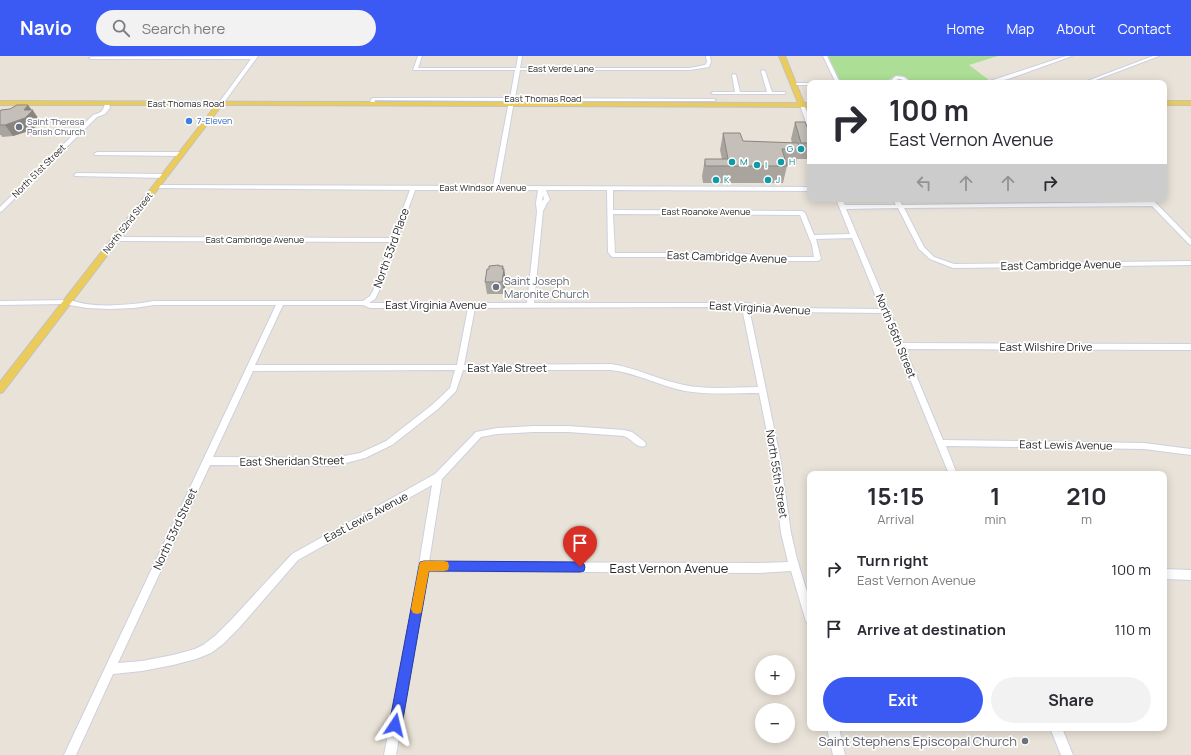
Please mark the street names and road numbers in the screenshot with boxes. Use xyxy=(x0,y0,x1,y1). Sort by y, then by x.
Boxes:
street label: East Verde Lane xyxy=(528,62,594,75)
street label: East Thomas Road xyxy=(505,92,581,105)
street label: East Thomas Road xyxy=(148,97,224,110)
street label: North 51st Street xyxy=(9,141,69,200)
street label: East Windsor Avenue xyxy=(439,181,527,194)
street label: North 52nd Street xyxy=(100,189,156,256)
street label: North 53rd Place xyxy=(369,205,412,290)
street label: East Roanoke Avenue xyxy=(661,205,751,218)
street label: East Cambridge Avenue xyxy=(206,233,304,246)
street label: East Cambridge Avenue xyxy=(667,247,788,266)
street label: East Cambridge Avenue xyxy=(1001,256,1122,273)
street label: North 56th Street xyxy=(873,291,920,380)
street label: East Virginia Avenue xyxy=(385,297,487,312)
street label: East Virginia Avenue xyxy=(709,297,812,318)
street label: East Wilshire Drive xyxy=(999,339,1093,354)
street label: East Yale Street xyxy=(467,360,547,375)
street label: North 55th Street xyxy=(763,429,792,519)
street label: East Lewis Avenue xyxy=(1019,436,1113,453)
street label: East Sheridan Street xyxy=(240,452,344,469)
street label: North 53rd Street xyxy=(149,486,200,572)
street label: East Lewis Avenue xyxy=(321,488,411,545)
street label: East Vernon Avenue xyxy=(610,559,729,577)

